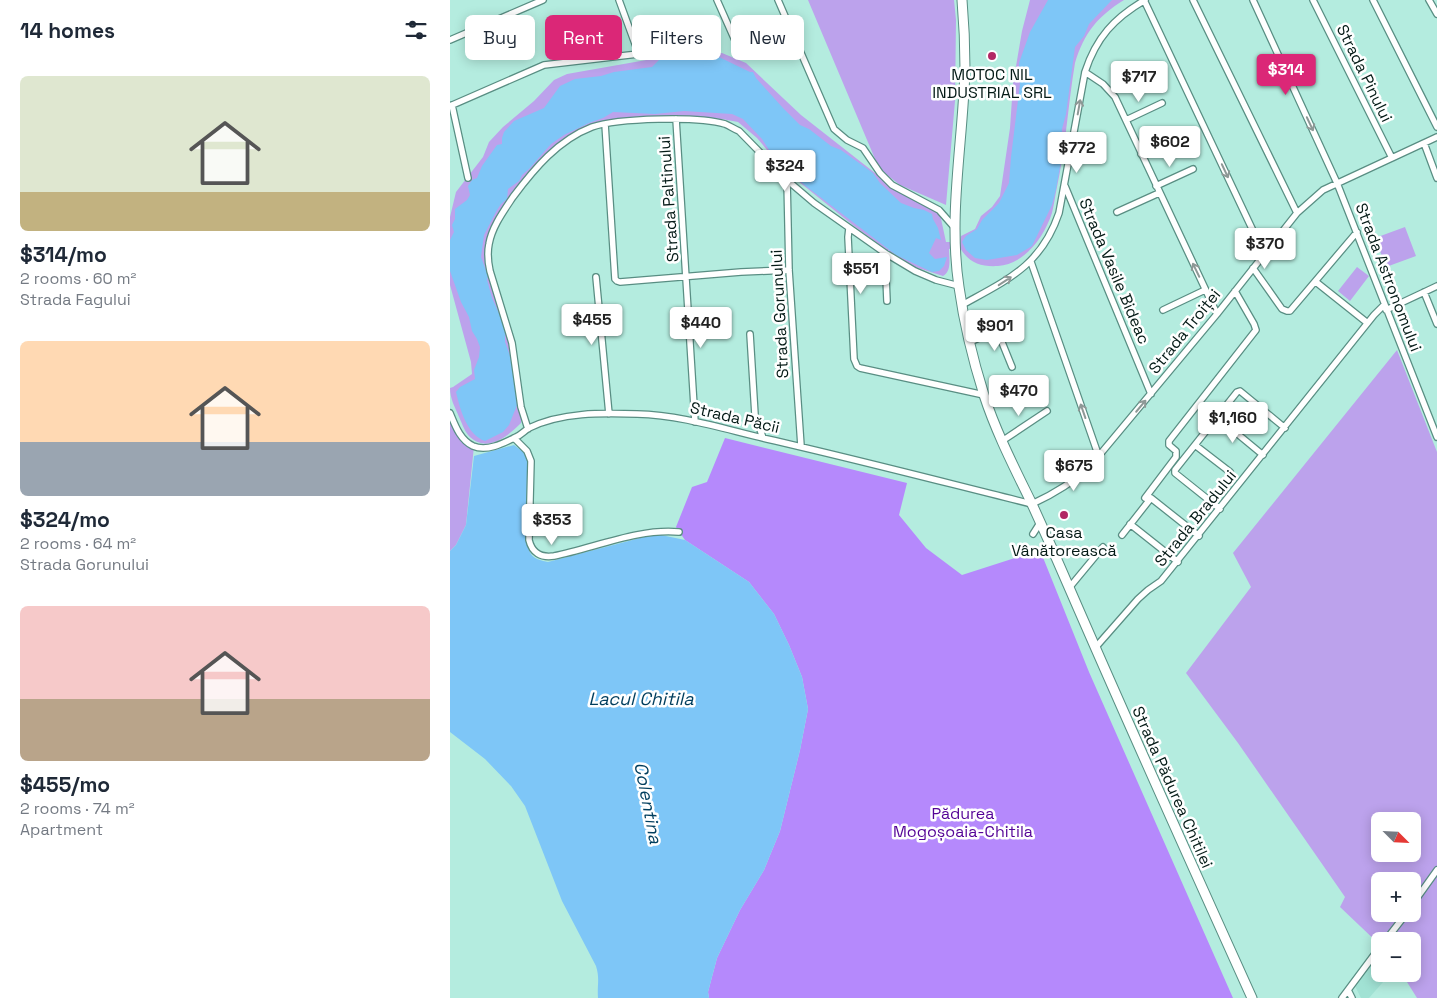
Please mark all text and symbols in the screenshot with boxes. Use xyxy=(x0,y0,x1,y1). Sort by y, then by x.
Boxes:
chip: Buy xyxy=(465,15,535,60)
chip: Rent xyxy=(545,15,622,60)
chip: Filters xyxy=(632,15,721,60)
chip: New xyxy=(731,15,804,60)
icon: filters xyxy=(402,16,430,44)
text: 14 homes xyxy=(20,17,115,44)
street label: Strada Pinului xyxy=(1332,21,1397,126)
marker: MOTOC NIL INDUSTRIAL SRL xyxy=(986,50,998,62)
pin: $314 xyxy=(1256,54,1316,96)
text: $314 xyxy=(1268,59,1304,80)
pin: $717 xyxy=(1109,61,1169,103)
place label: MOTOC NIL INDUSTRIAL SRL xyxy=(932,64,1052,103)
text: $717 xyxy=(1122,66,1156,87)
one-way arrow xyxy=(1075,99,1085,115)
icon: home xyxy=(180,108,270,198)
one-way arrow xyxy=(1306,116,1315,131)
pin: $602 xyxy=(1140,126,1200,168)
text: $602 xyxy=(1150,131,1190,152)
pin: $772 xyxy=(1047,132,1107,174)
street label: Strada Paltinului xyxy=(654,135,683,263)
text: $772 xyxy=(1059,137,1095,158)
pin: $324 xyxy=(755,150,815,192)
text: $324 xyxy=(766,155,804,176)
one-way arrow xyxy=(1221,163,1230,178)
street label: Strada Vasile Bideac xyxy=(1074,195,1155,347)
street label: Strada Astronomului xyxy=(1351,200,1427,354)
pin: $370 xyxy=(1235,228,1295,270)
text: $370 xyxy=(1246,233,1284,254)
text: $314/mo xyxy=(20,241,107,268)
street label: Strada Gorunului xyxy=(766,249,793,379)
pin: $551 xyxy=(831,252,891,295)
text: $551 xyxy=(843,258,879,279)
one-way arrow xyxy=(1191,263,1200,278)
text: 2 rooms · 60 m² xyxy=(20,268,136,289)
one-way arrow xyxy=(997,276,1011,286)
street label: Strada Troiței xyxy=(1144,285,1225,378)
text: Strada Fagului xyxy=(20,289,131,310)
pin: $455 xyxy=(562,304,622,346)
pin: $440 xyxy=(671,306,731,349)
text: $455 xyxy=(572,309,612,330)
pin: $901 xyxy=(965,310,1025,352)
text: $440 xyxy=(681,312,721,333)
text: $901 xyxy=(976,315,1014,336)
icon: home xyxy=(180,373,270,463)
pin: $470 xyxy=(989,374,1049,417)
text: $470 xyxy=(1000,380,1038,401)
street label: Strada Păcii xyxy=(688,397,782,438)
one-way arrow xyxy=(1136,399,1147,412)
pin: $1,160 xyxy=(1192,402,1274,444)
one-way arrow xyxy=(1078,403,1087,419)
text: $1,160 xyxy=(1209,407,1257,428)
pin: $675 xyxy=(1044,450,1104,492)
text: $675 xyxy=(1055,455,1093,476)
street label: Strada Bradului xyxy=(1150,466,1241,571)
pin: $353 xyxy=(522,504,582,546)
text: $324/mo xyxy=(20,506,110,533)
text: $353 xyxy=(533,509,571,530)
marker: Casa Vânătorească xyxy=(1058,509,1070,521)
place label: Casa Vânătorească xyxy=(1011,522,1117,561)
text: 2 rooms · 64 m² xyxy=(20,533,136,554)
text: Strada Gorunului xyxy=(20,554,149,575)
icon: home xyxy=(180,638,270,728)
water label: Lacul Chitila xyxy=(588,687,694,710)
street label: Strada Pădurea Chitilei xyxy=(1127,703,1218,871)
water label: Colentina xyxy=(629,760,668,846)
text: $455/mo xyxy=(20,771,110,798)
text: 2 rooms · 74 m² xyxy=(20,798,135,819)
park label: Pădurea Mogoșoaia-Chitila xyxy=(893,803,1033,842)
north arrow xyxy=(1371,812,1421,862)
map controls xyxy=(1371,812,1421,982)
text: Apartment xyxy=(20,819,103,840)
button: + xyxy=(1371,872,1421,922)
button: − xyxy=(1371,932,1421,982)

